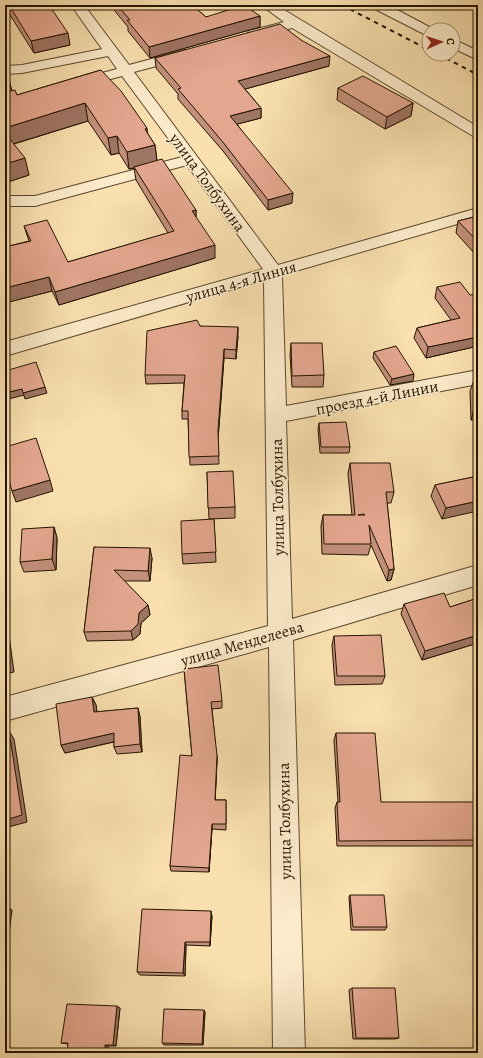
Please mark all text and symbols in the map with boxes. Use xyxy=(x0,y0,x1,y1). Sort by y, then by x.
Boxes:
north arrow xyxy=(421,22,461,62)
text: С xyxy=(443,38,458,45)
street label: улица Толбухина xyxy=(163,128,251,237)
street label: улица 4-я Линия xyxy=(183,256,299,309)
street label: проезд 4-й Линии xyxy=(314,375,440,421)
street label: улица Толбухина xyxy=(266,438,290,557)
street label: улица Менделеева xyxy=(177,616,307,672)
street label: улица Толбухина xyxy=(273,762,297,881)

